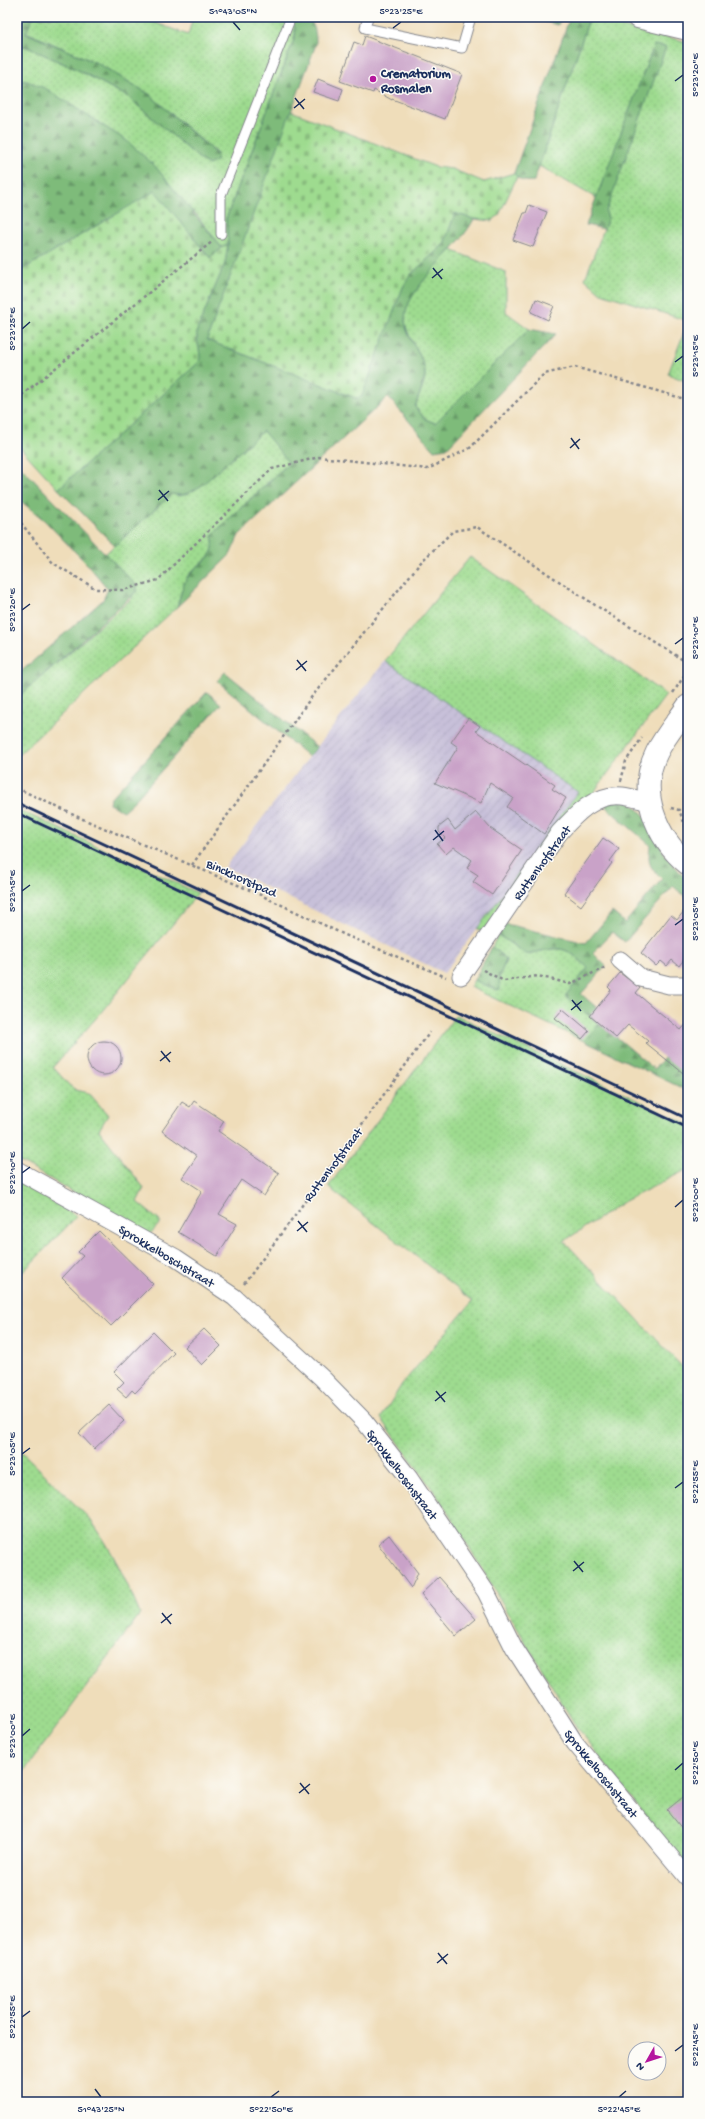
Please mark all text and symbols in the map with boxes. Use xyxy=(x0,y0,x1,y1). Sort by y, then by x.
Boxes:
text: 51°43'05"N xyxy=(209,6,257,18)
text: 5°23'25"E xyxy=(380,6,423,18)
text: 5°23'20"E xyxy=(690,53,702,97)
place label: Crematorium Rosmalen xyxy=(380,67,451,97)
marker: Crematorium Rosmalen xyxy=(368,74,378,84)
text: 5°23'25"E xyxy=(7,307,19,350)
text: 5°23'15"E xyxy=(690,334,702,377)
text: 5°23'20"E xyxy=(7,588,19,632)
text: 5°23'10"E xyxy=(690,616,702,659)
street label: Ruttenhofstraat xyxy=(511,822,576,904)
street label: Binckhorstpad xyxy=(203,857,280,902)
text: 5°23'15"E xyxy=(7,869,19,912)
text: 5°23'05"E xyxy=(690,896,702,941)
street label: Ruttenhofstraat xyxy=(301,1124,368,1205)
text: 5°23'10"E xyxy=(7,1151,19,1194)
text: 5°23'00"E xyxy=(690,1177,702,1222)
street label: Sprokkelboschstraat xyxy=(115,1223,218,1293)
street label: Sprokkelboschstraat xyxy=(362,1427,441,1525)
text: 5°23'05"E xyxy=(7,1431,19,1476)
text: 5°22'55"E xyxy=(690,1460,702,1504)
text: 5°23'00"E xyxy=(7,1713,19,1758)
street label: Sprokkelboschstraat xyxy=(560,1727,641,1823)
text: 5°22'50"E xyxy=(690,1741,702,1785)
text: 5°22'55"E xyxy=(7,1995,19,2039)
text: 5°22'45"E xyxy=(690,2023,702,2066)
north arrow xyxy=(627,2041,667,2081)
text: N xyxy=(634,2059,648,2073)
text: 51°43'25"N xyxy=(77,2104,125,2116)
text: 5°22'50"E xyxy=(249,2104,293,2116)
text: 5°22'45"E xyxy=(598,2104,641,2116)

